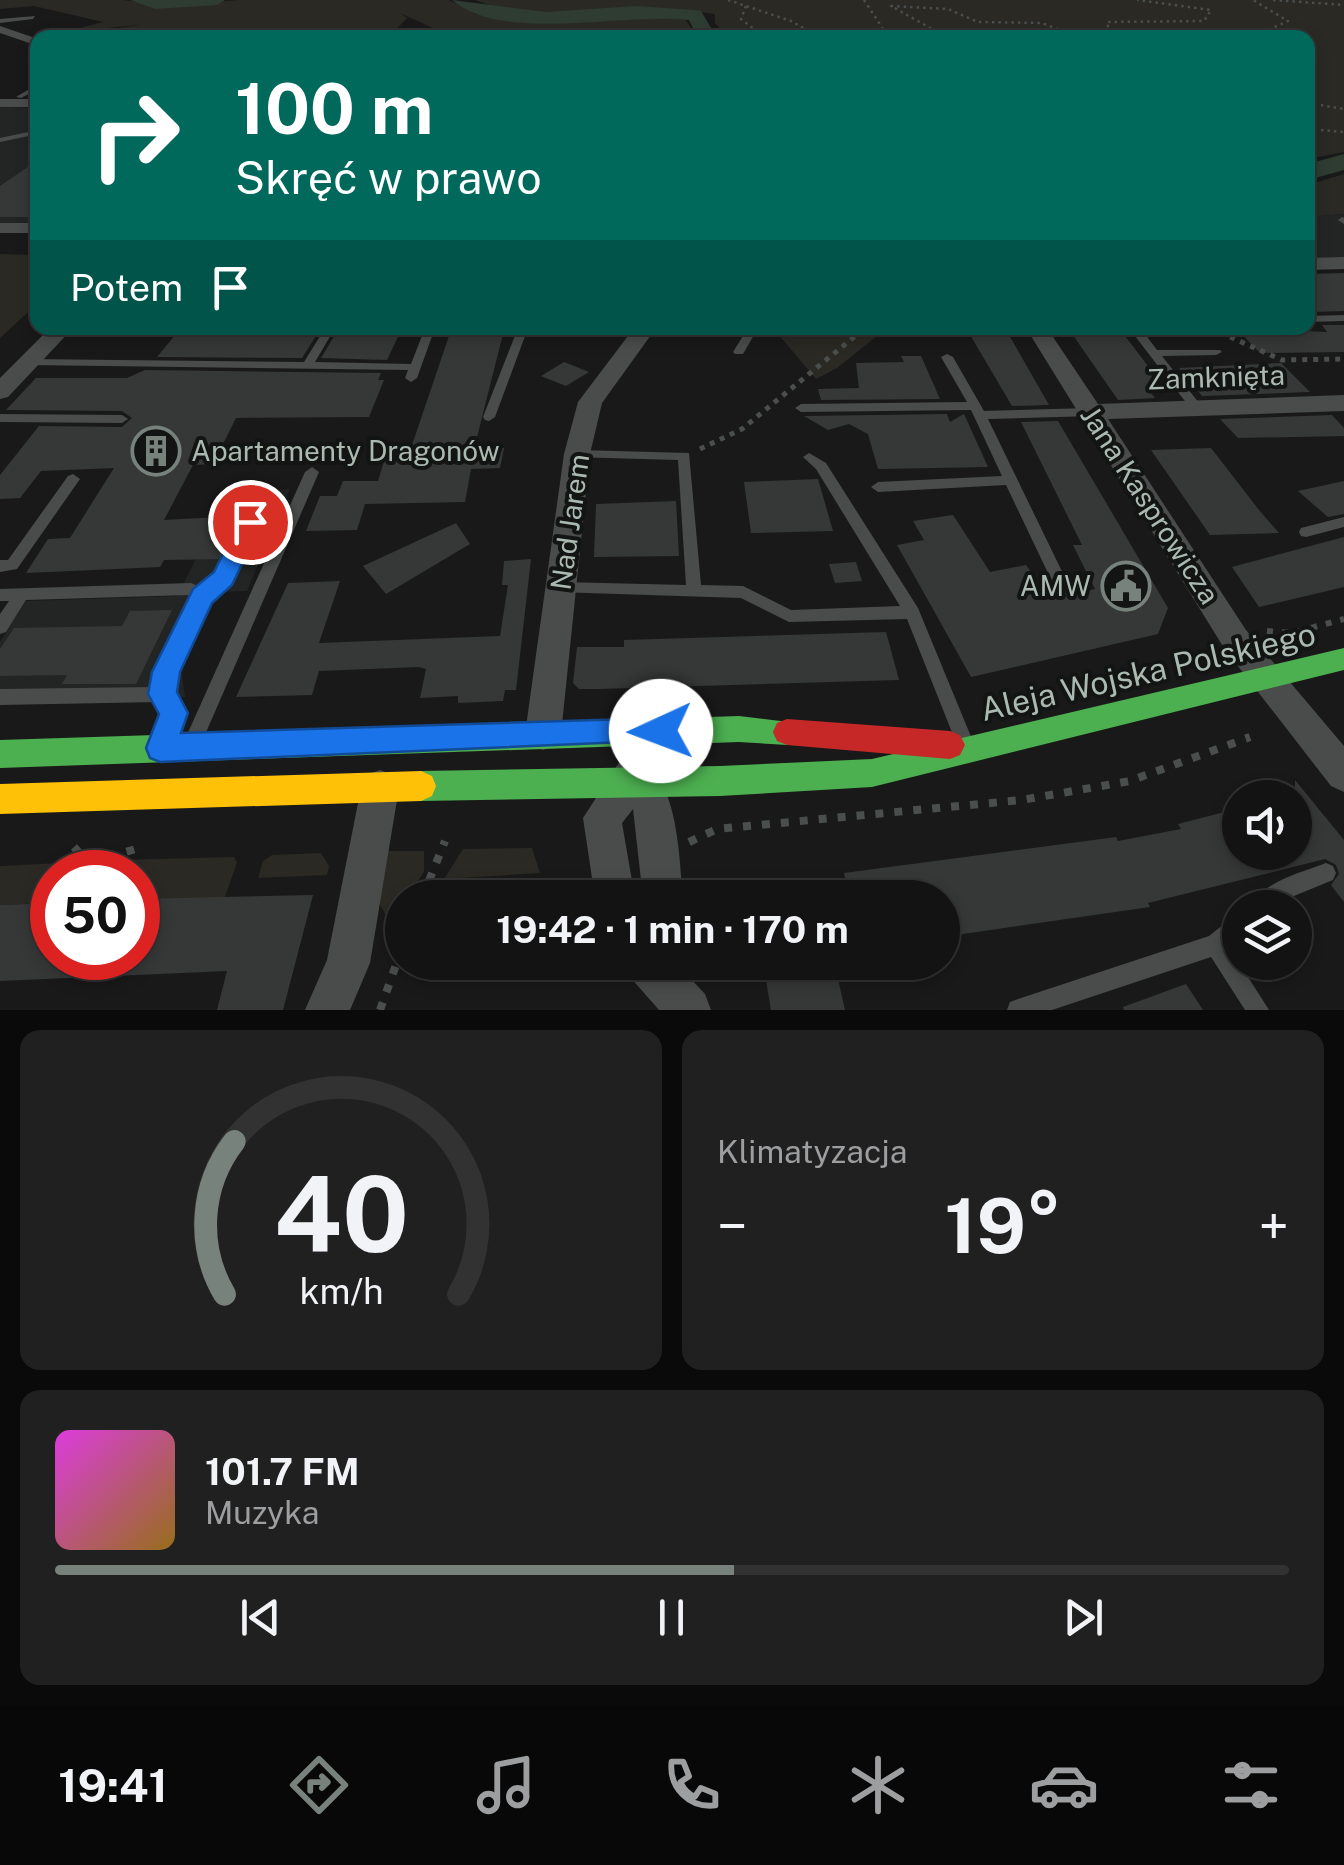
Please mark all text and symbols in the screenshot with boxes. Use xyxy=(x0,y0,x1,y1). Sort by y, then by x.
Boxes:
text: 100 m xyxy=(235,67,433,150)
icon: right xyxy=(70,70,200,200)
text: Skręć w prawo xyxy=(235,151,542,204)
icon: arrive xyxy=(203,260,258,315)
text: Potem xyxy=(70,265,183,310)
street label: Zamknięta xyxy=(1146,358,1286,395)
street label: Jana Kasprowicza xyxy=(1074,400,1227,610)
building icon: Apartamenty Dragonów xyxy=(130,425,182,477)
place label: Apartamenty Dragonów xyxy=(191,434,500,467)
street label: Nad Jarem xyxy=(544,452,595,592)
pin xyxy=(208,480,293,565)
icon: arrive xyxy=(223,495,278,550)
public building icon: AMW xyxy=(1100,560,1152,612)
place label: AMW xyxy=(1020,569,1091,602)
street label: Aleja Wojska Polskiego xyxy=(977,615,1319,728)
position arrow xyxy=(609,679,713,783)
map controls xyxy=(1222,780,1312,980)
button: sound xyxy=(1222,780,1312,870)
speed limit sign: 50 xyxy=(30,850,160,980)
button: layers xyxy=(1222,890,1312,980)
text: 19:42 · 1 min · 170 m xyxy=(496,907,849,952)
text: Klimatyzacja xyxy=(717,1133,907,1170)
text: 40 xyxy=(273,1153,409,1275)
text: 19° xyxy=(944,1182,1062,1270)
text: − xyxy=(717,1194,748,1258)
text: + xyxy=(1258,1194,1289,1258)
text: km/h xyxy=(299,1270,383,1312)
text: 101.7 FM xyxy=(205,1449,360,1494)
text: Muzyka xyxy=(205,1494,319,1531)
icon: previous xyxy=(233,1590,288,1645)
icon: pause xyxy=(644,1590,699,1645)
icon: next xyxy=(1056,1590,1111,1645)
icon: directions xyxy=(284,1750,354,1820)
icon: music xyxy=(471,1750,541,1820)
icon: phone xyxy=(657,1750,727,1820)
icon: climate xyxy=(843,1750,913,1820)
icon: car xyxy=(1029,1750,1099,1820)
icon: filters xyxy=(1216,1750,1286,1820)
text: 19:41 xyxy=(58,1759,168,1812)

